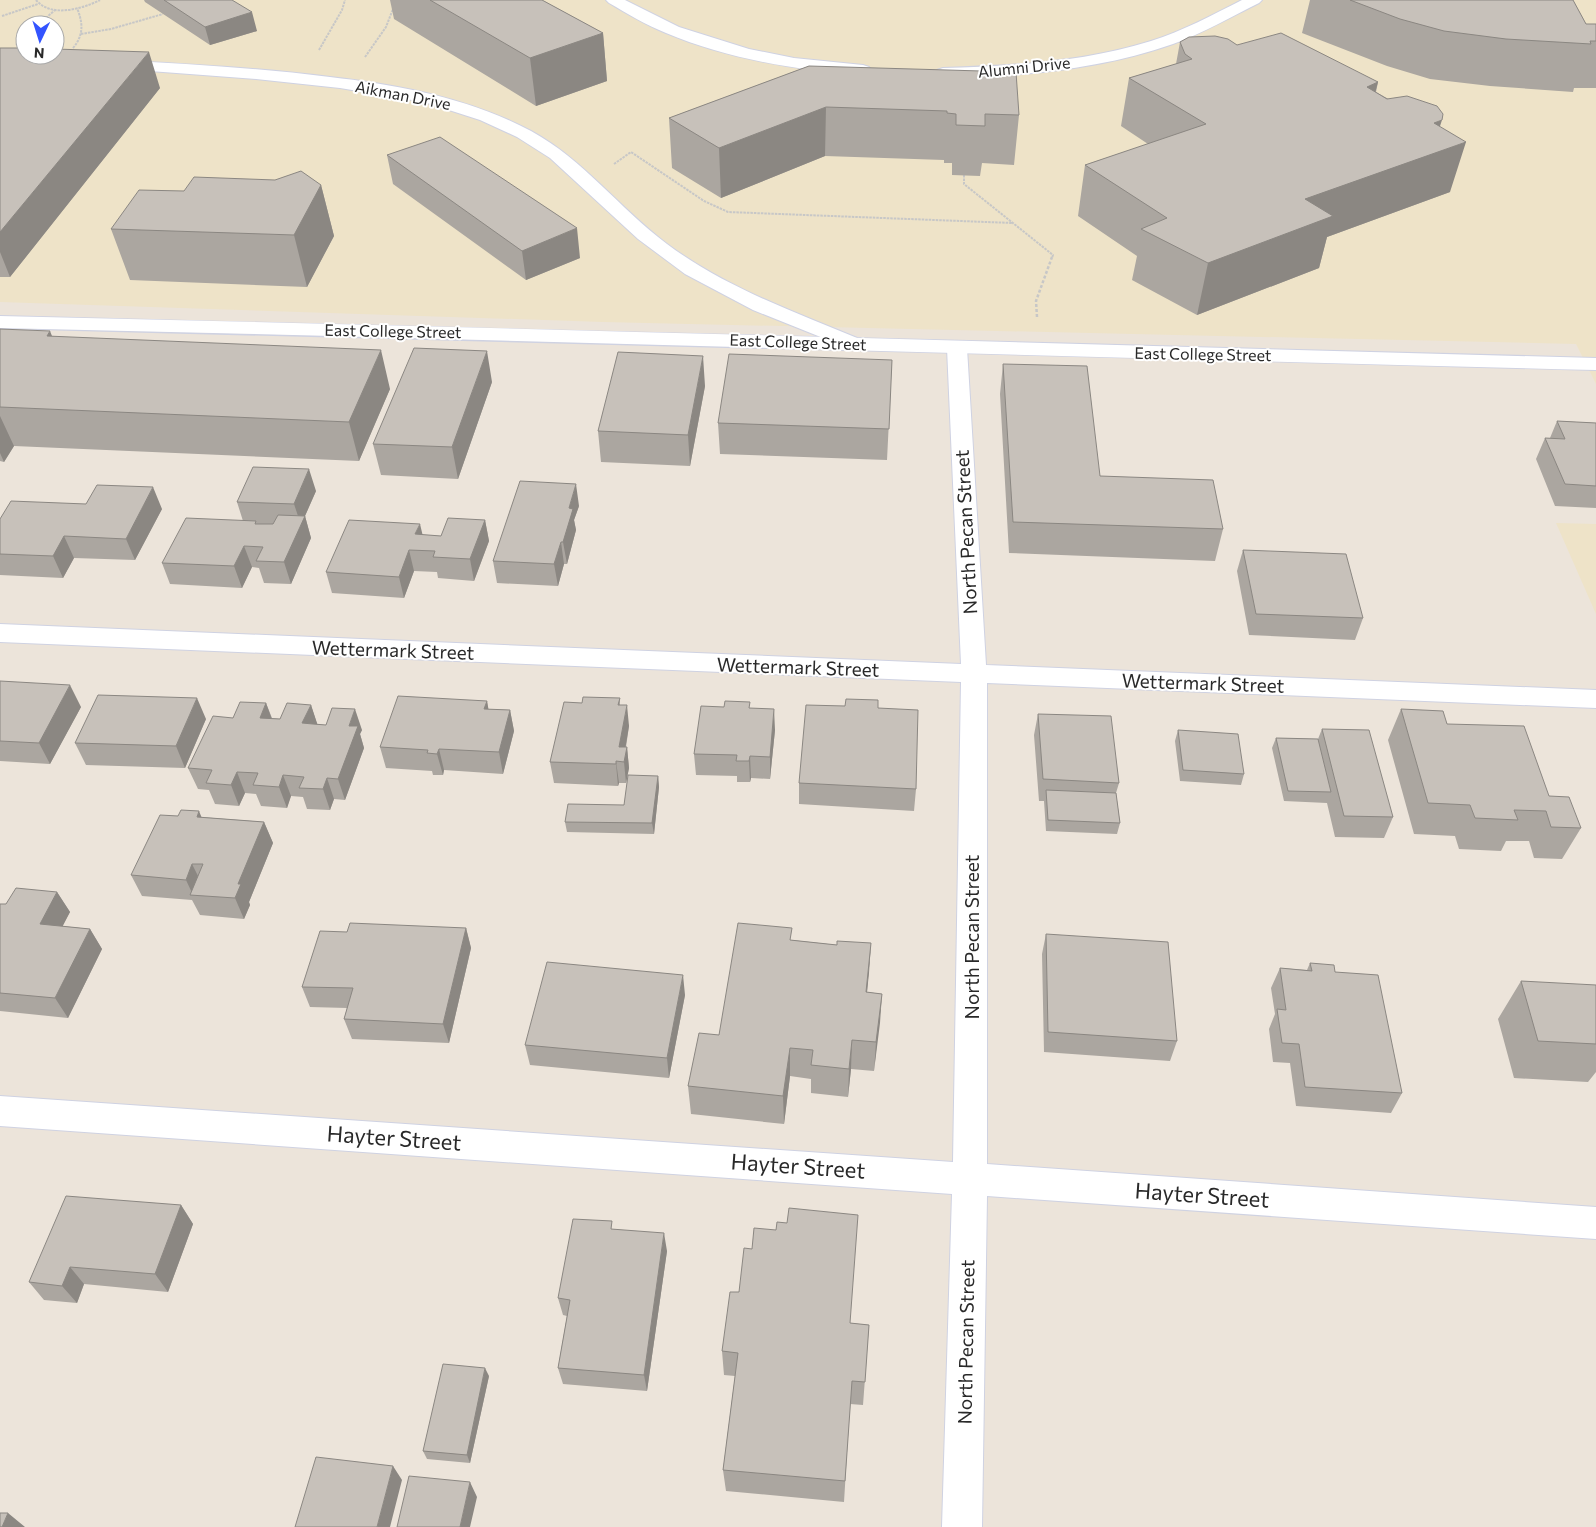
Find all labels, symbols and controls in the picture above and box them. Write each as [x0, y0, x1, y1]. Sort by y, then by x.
north arrow [15, 15, 65, 65]
text: N [33, 45, 45, 62]
street label: Alumni Drive [977, 52, 1071, 81]
street label: Aikman Drive [354, 76, 453, 113]
street label: East College Street [324, 320, 462, 341]
street label: East College Street [729, 330, 867, 353]
street label: East College Street [1134, 343, 1272, 364]
street label: North Pecan Street [950, 449, 981, 615]
street label: Wettermark Street [311, 635, 475, 664]
street label: Wettermark Street [716, 652, 880, 681]
street label: Wettermark Street [1121, 668, 1285, 697]
street label: North Pecan Street [960, 854, 983, 1019]
street label: Hayter Street [326, 1119, 462, 1156]
street label: Hayter Street [730, 1147, 866, 1184]
street label: Hayter Street [1134, 1176, 1270, 1213]
street label: North Pecan Street [953, 1259, 978, 1425]

